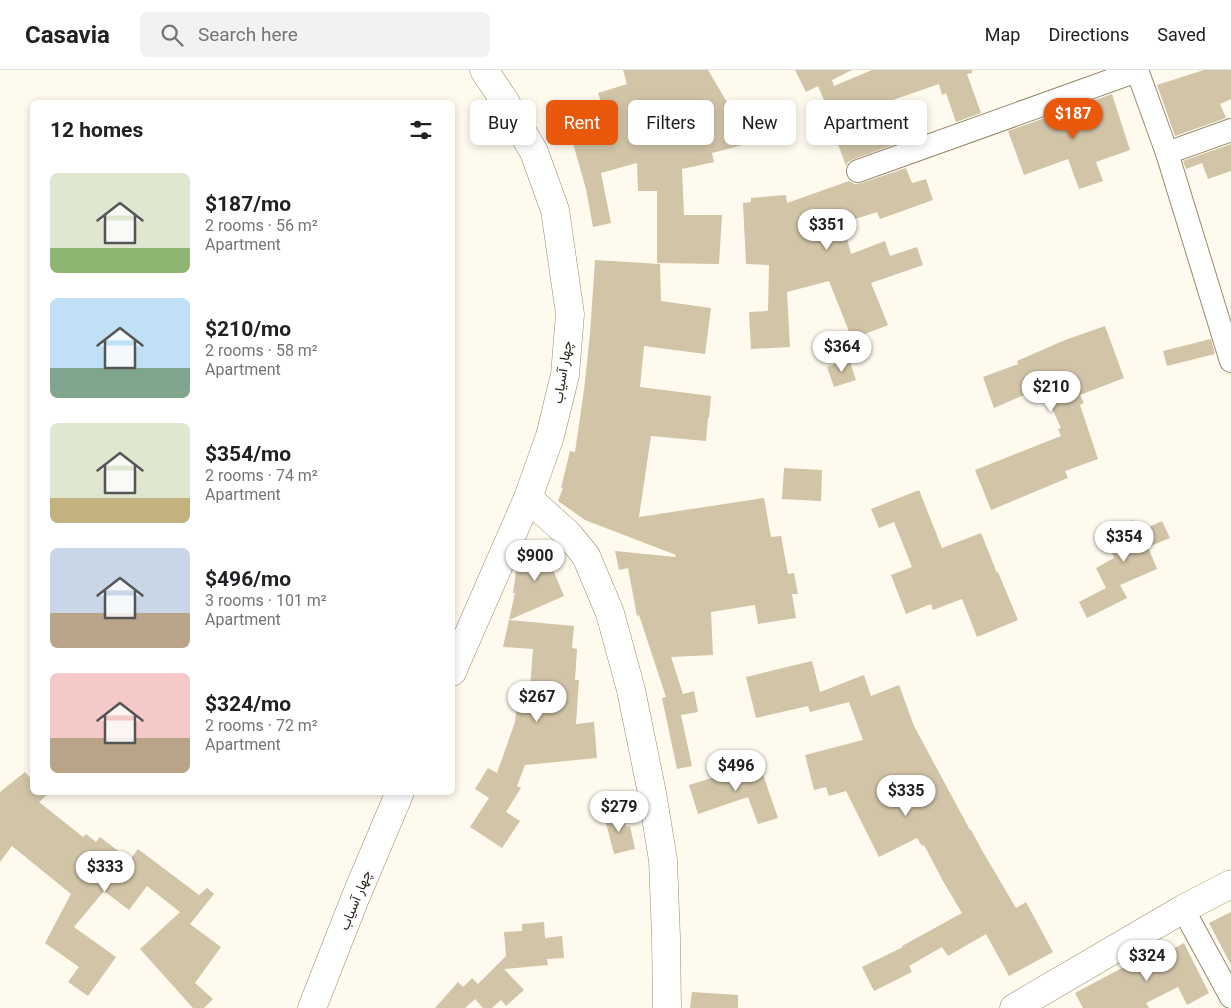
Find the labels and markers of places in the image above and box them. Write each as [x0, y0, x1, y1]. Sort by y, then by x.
pin: $187 [1043, 98, 1103, 140]
pin: $351 [797, 208, 857, 251]
pin: $364 [812, 330, 872, 373]
pin: $210 [1021, 370, 1081, 413]
pin: $354 [1094, 520, 1154, 563]
pin: $900 [505, 540, 565, 582]
pin: $267 [507, 680, 567, 723]
pin: $496 [706, 750, 766, 792]
pin: $335 [876, 774, 936, 817]
pin: $279 [589, 790, 649, 833]
pin: $333 [75, 850, 135, 893]
pin: $324 [1117, 940, 1177, 982]

